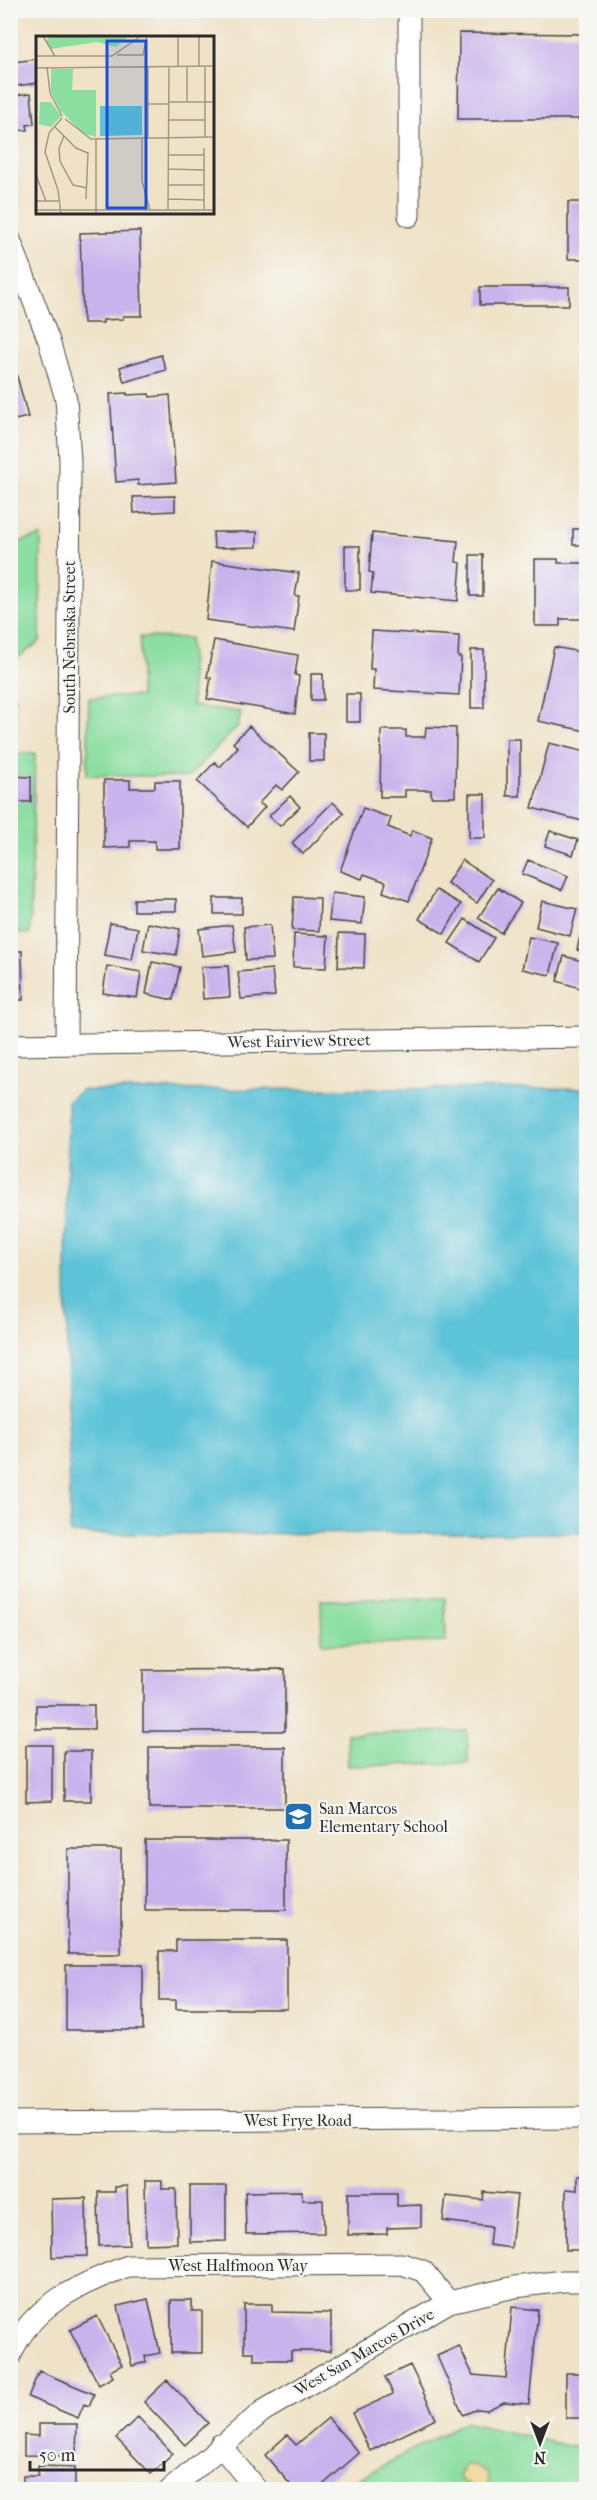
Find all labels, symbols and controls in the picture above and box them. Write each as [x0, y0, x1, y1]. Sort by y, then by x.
inset map [36, 36, 214, 214]
street label: South Nebraska Street [60, 560, 79, 713]
street label: West Fairview Street [226, 1030, 371, 1052]
place label: San Marcos Elementary School [319, 1799, 448, 1836]
school or university icon: San Marcos Elementary School [282, 1801, 314, 1833]
street label: West Frye Road [243, 2111, 352, 2130]
street label: West Halfmoon Way [167, 2256, 308, 2275]
street label: West San Marcos Drive [290, 2304, 437, 2400]
north arrow [510, 2413, 570, 2473]
scale bar [30, 2434, 164, 2472]
text: 50 m [39, 2445, 76, 2466]
text: N [533, 2448, 546, 2467]

